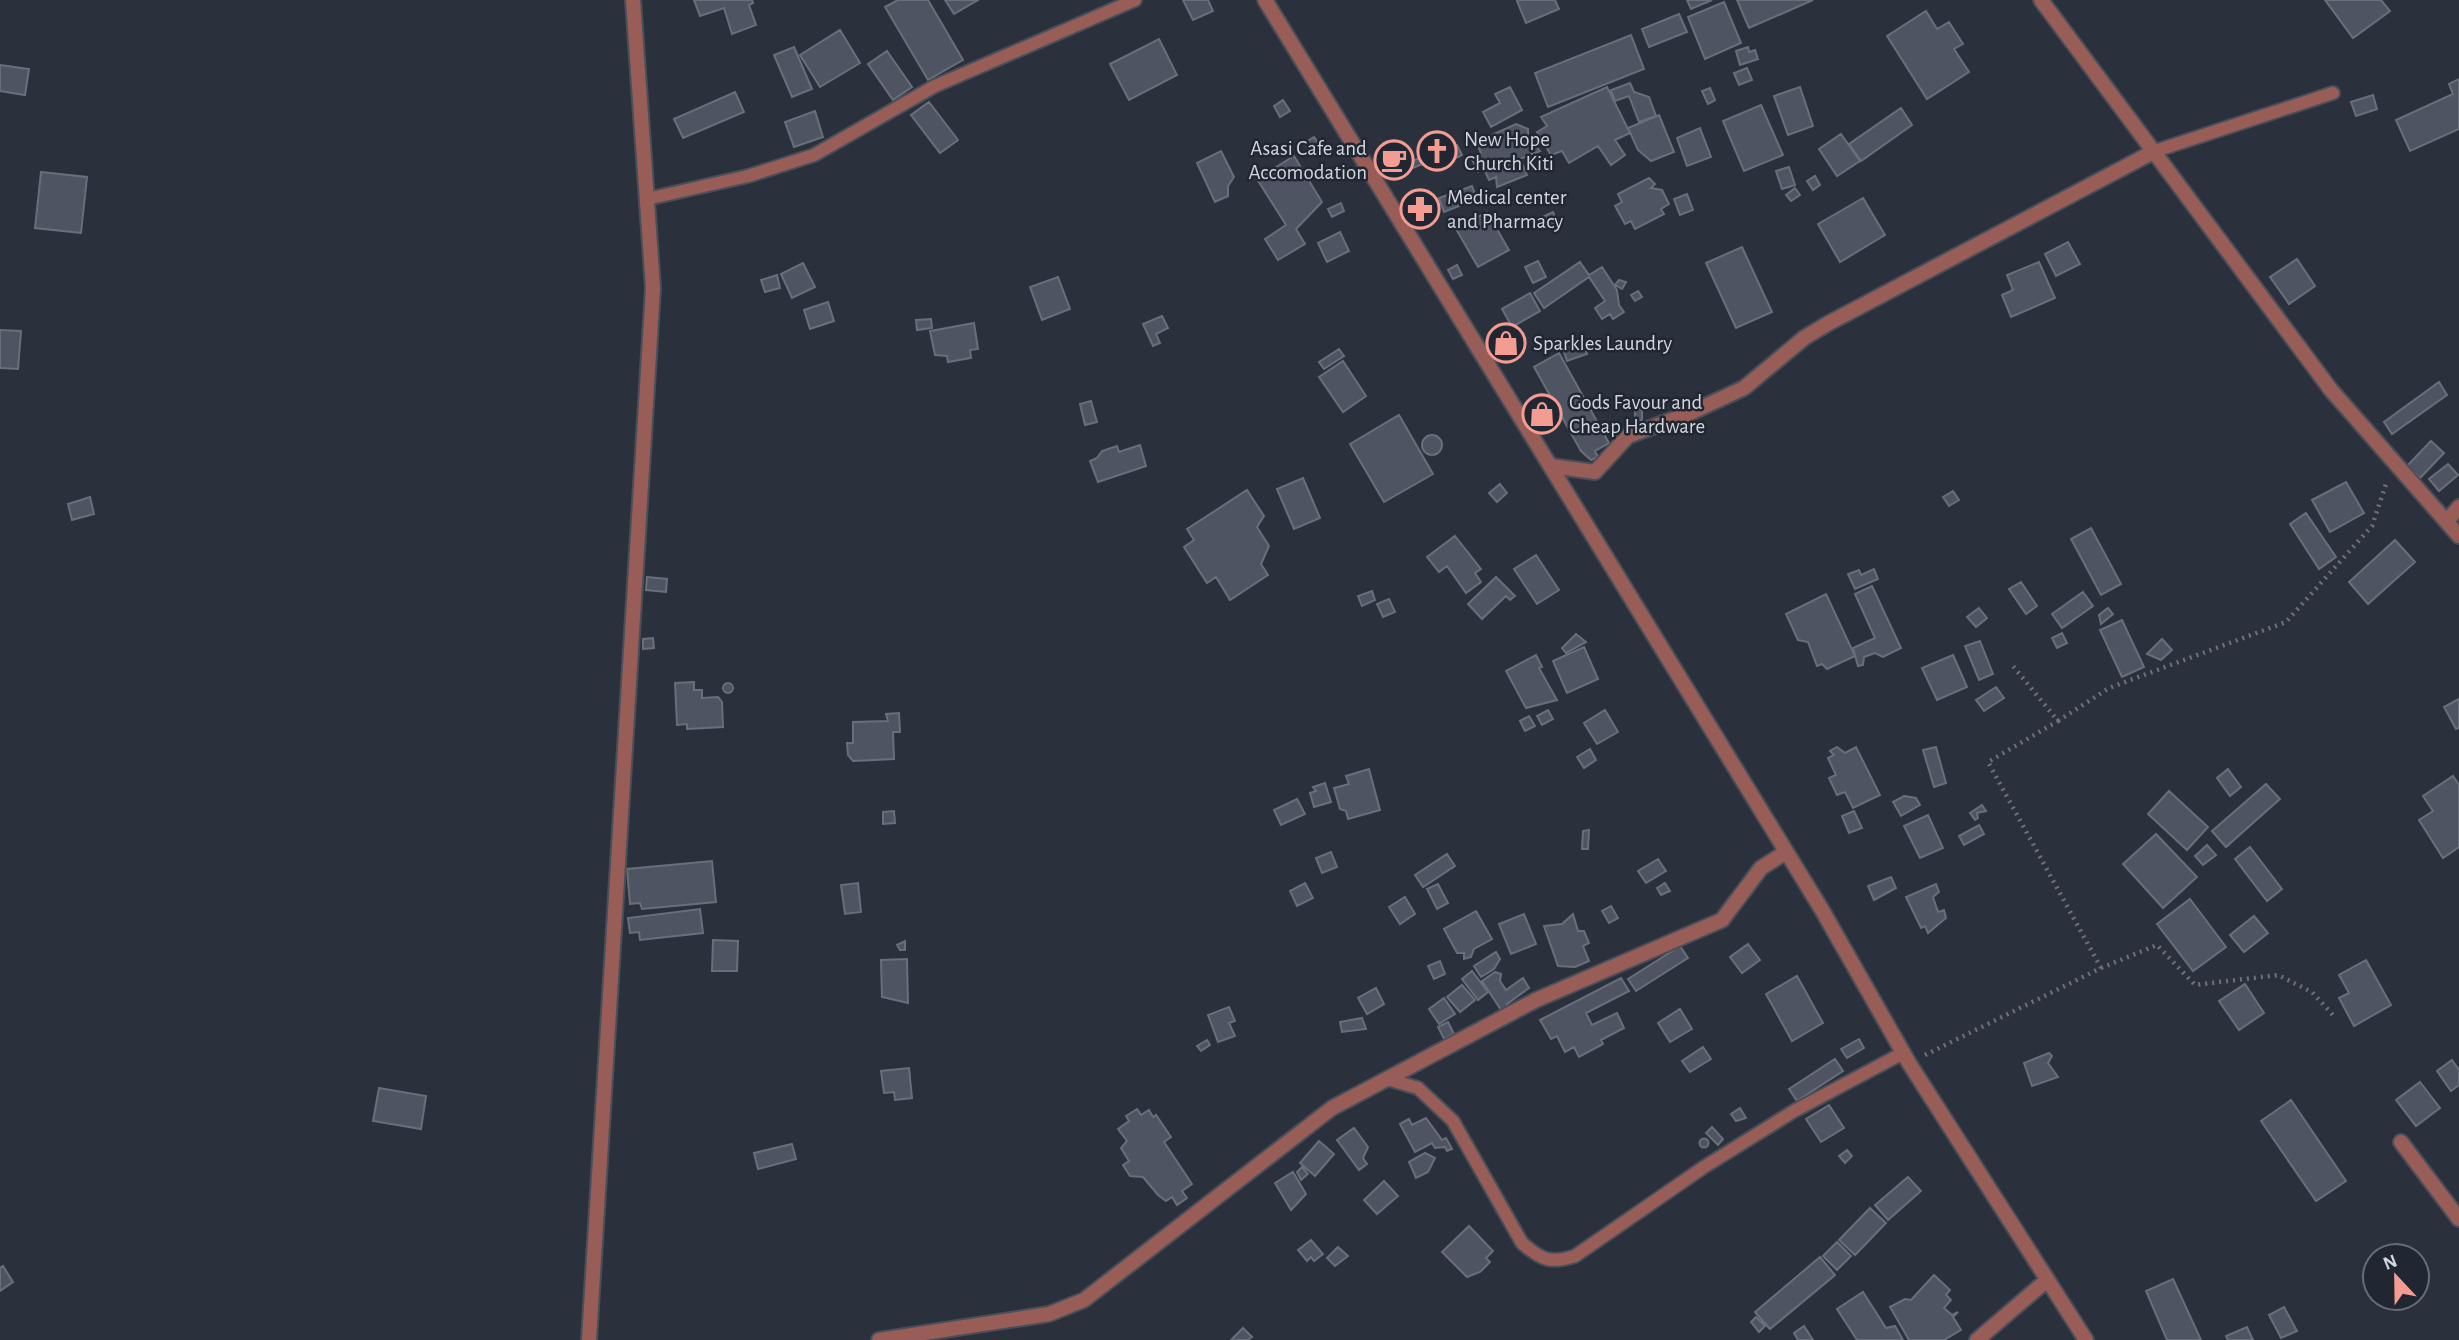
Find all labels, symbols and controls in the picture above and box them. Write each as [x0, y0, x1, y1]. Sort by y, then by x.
place label: New Hope Church Kiti [1464, 129, 1554, 174]
church icon: New Hope Church Kiti [1416, 130, 1458, 172]
place label: Asasi Cafe and Accomodation [1249, 138, 1367, 183]
cafe icon: Asasi Cafe and Accomodation [1373, 139, 1415, 181]
place label: Medical center and Pharmacy [1447, 187, 1567, 232]
pharmacy icon: Medical center and Pharmacy [1399, 188, 1441, 230]
shop icon: Sparkles Laundry [1485, 322, 1527, 364]
place label: Sparkles Laundry [1533, 333, 1672, 354]
place label: Gods Favour and Cheap Hardware [1569, 392, 1705, 437]
shop icon: Gods Favour and Cheap Hardware [1521, 393, 1563, 435]
north arrow [2361, 1242, 2431, 1312]
text: N [2381, 1251, 2400, 1274]

